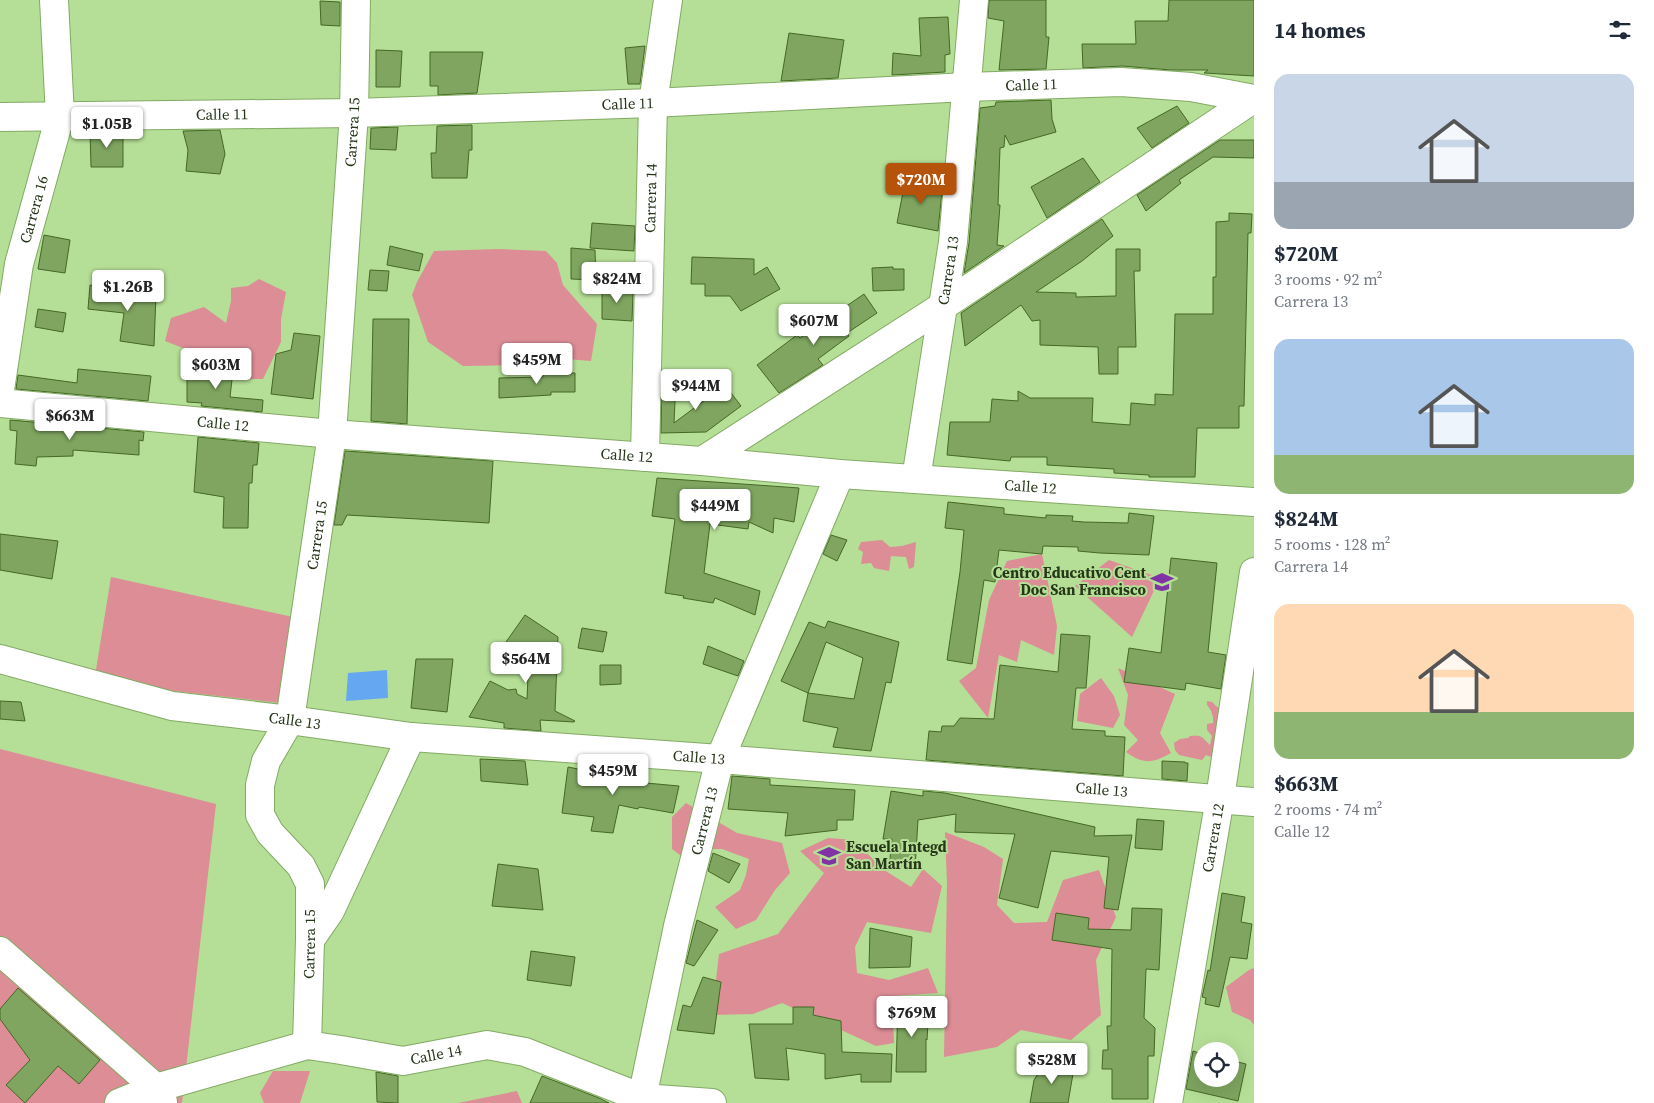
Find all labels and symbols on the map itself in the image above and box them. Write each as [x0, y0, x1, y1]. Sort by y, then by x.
street label: Calle 11 [1005, 73, 1058, 96]
street label: Calle 11 [601, 92, 654, 115]
street label: Carrera 15 [339, 97, 364, 167]
street label: Calle 11 [196, 103, 248, 125]
pin: $1.05B [66, 106, 148, 149]
pin: $720M [886, 162, 956, 205]
street label: Carrera 14 [639, 163, 662, 233]
street label: Carrera 16 [14, 173, 53, 246]
street label: Carrera 13 [932, 235, 963, 306]
pin: $824M [582, 262, 652, 304]
pin: $1.26B [87, 270, 169, 312]
pin: $607M [779, 304, 849, 346]
pin: $459M [502, 342, 572, 385]
pin: $603M [181, 348, 251, 390]
pin: $944M [661, 368, 731, 411]
pin: $663M [35, 398, 105, 441]
street label: Calle 12 [196, 410, 250, 436]
street label: Calle 12 [600, 443, 654, 467]
street label: Calle 12 [1004, 474, 1057, 499]
pin: $449M [680, 488, 750, 531]
street label: Carrera 15 [301, 499, 332, 571]
place label: Centro Educativo Cent Doc San Francisco [993, 562, 1147, 600]
school or university icon: Centro Educativo Cent Doc San Francisco [1149, 569, 1175, 595]
pin: $564M [491, 642, 561, 684]
street label: Calle 13 [268, 707, 322, 734]
street label: Calle 13 [672, 745, 726, 769]
pin: $459M [578, 754, 648, 796]
street label: Calle 13 [1075, 777, 1129, 802]
street label: Carrera 13 [685, 785, 723, 857]
street label: Carrera 12 [1197, 802, 1229, 874]
place label: Escuela Integd San Martín [846, 836, 947, 874]
school or university icon: Escuela Integd San Martín [816, 843, 842, 869]
street label: Carrera 15 [298, 909, 320, 979]
pin: $769M [877, 996, 947, 1038]
street label: Calle 14 [408, 1039, 464, 1069]
pin: $528M [1017, 1042, 1087, 1085]

